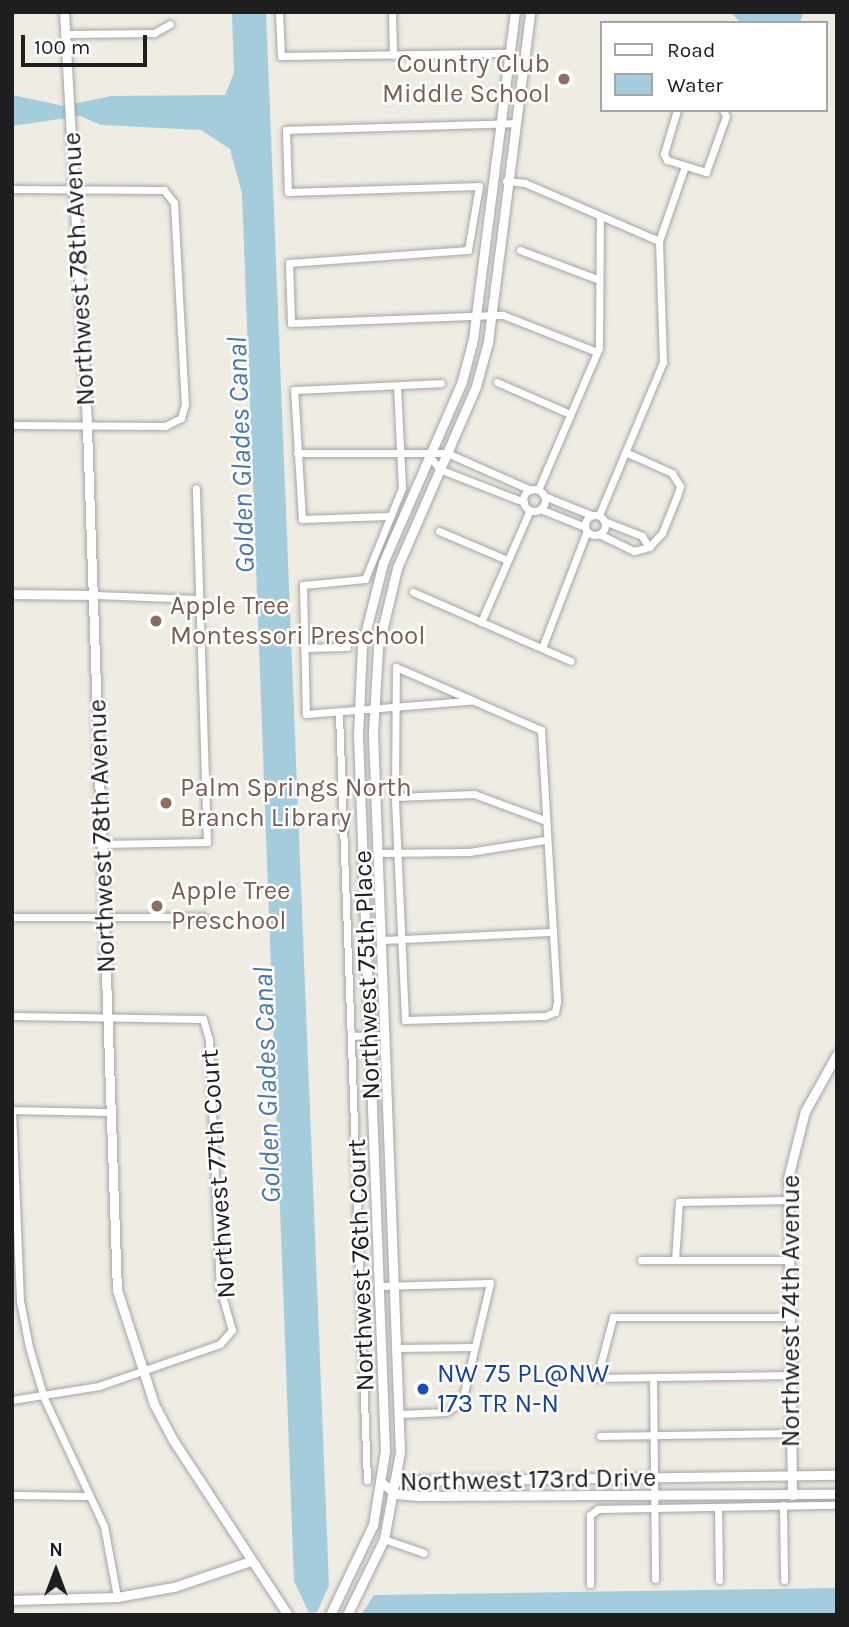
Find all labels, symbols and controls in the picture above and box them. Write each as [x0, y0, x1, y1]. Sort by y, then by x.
scale bar [24, 21, 150, 65]
legend [600, 21, 828, 112]
text: 100 m [34, 35, 91, 59]
text: Road [667, 38, 715, 62]
place label: Country Club Middle School [382, 48, 550, 110]
marker: Country Club Middle School [556, 71, 572, 87]
text: Water [667, 73, 723, 97]
street label: Northwest 78th Avenue [56, 131, 102, 407]
water label: Golden Glades Canal [220, 336, 262, 574]
place label: Apple Tree Montessori Preschool [170, 590, 426, 652]
marker: Apple Tree Montessori Preschool [148, 613, 164, 629]
street label: Northwest 78th Avenue [82, 699, 122, 973]
place label: Palm Springs North Branch Library [180, 772, 412, 834]
marker: Palm Springs North Branch Library [158, 795, 174, 811]
street label: Northwest 75th Place [347, 850, 387, 1100]
place label: Apple Tree Preschool [171, 875, 290, 936]
marker: Apple Tree Preschool [149, 898, 165, 914]
water label: Golden Glades Canal [246, 966, 288, 1204]
street label: Northwest 77th Court [194, 1048, 242, 1300]
street label: Northwest 76th Court [341, 1138, 381, 1392]
street label: Northwest 74th Avenue [775, 1175, 807, 1447]
place label: NW 75 PL@NW 173 TR N-N [437, 1358, 609, 1420]
marker: NW 75 PL@NW 173 TR N-N [415, 1381, 431, 1397]
street label: Northwest 173rd Drive [399, 1462, 657, 1498]
north arrow [21, 1536, 91, 1606]
text: N [49, 1539, 63, 1561]

